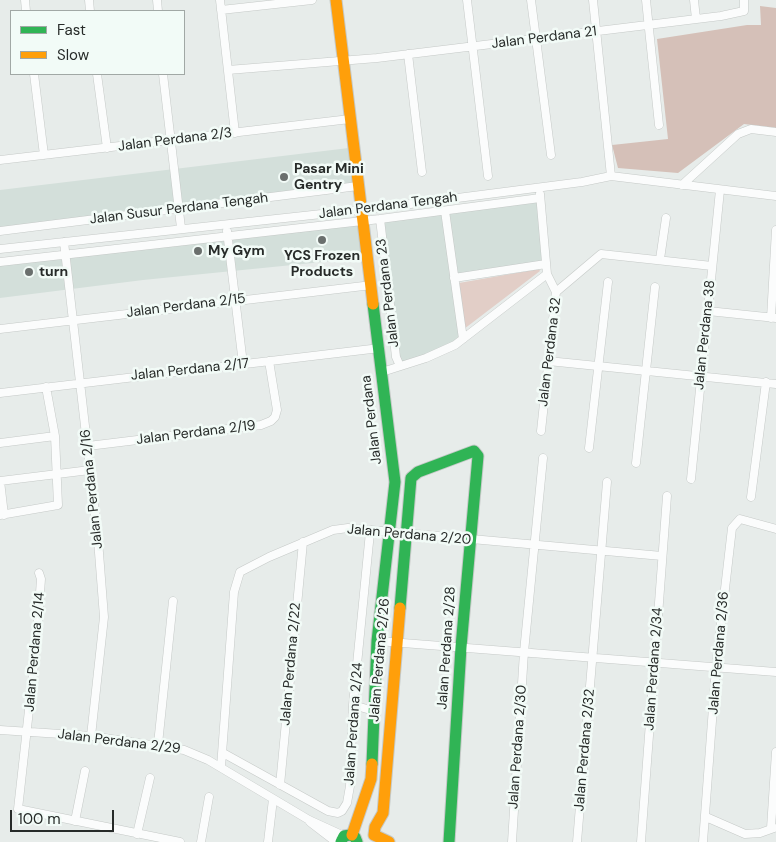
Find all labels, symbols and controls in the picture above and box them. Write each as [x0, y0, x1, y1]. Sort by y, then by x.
legend [10, 10, 185, 75]
text: Fast [57, 20, 86, 40]
street label: Jalan Perdana 21 [490, 23, 598, 53]
text: Slow [57, 45, 89, 65]
street label: Jalan Perdana 2/3 [117, 125, 233, 155]
place label: Pasar Mini Gentry [294, 161, 364, 193]
marker: Pasar Mini Gentry [278, 171, 290, 183]
street label: Jalan Perdana Tengah [318, 189, 458, 223]
street label: Jalan Susur Perdana Tengah [89, 190, 269, 228]
marker: YCS Frozen Products [316, 234, 328, 246]
street label: Jalan Perdana 23 [373, 237, 403, 349]
place label: My Gym [208, 243, 265, 259]
marker: My Gym [192, 245, 204, 257]
place label: YCS Frozen Products [284, 248, 360, 280]
place label: turn [39, 264, 68, 280]
marker: turn [23, 266, 35, 278]
street label: Jalan Perdana 38 [691, 279, 719, 391]
street label: Jalan Perdana 2/15 [125, 290, 247, 322]
street label: Jalan Perdana 32 [535, 296, 565, 408]
street label: Jalan Perdana 2/17 [130, 355, 250, 385]
street label: Jalan Perdana [358, 374, 386, 466]
street label: Jalan Perdana 2/19 [135, 417, 257, 449]
street label: Jalan Perdana 2/16 [77, 428, 107, 550]
street label: Jalan Perdana 2/20 [346, 521, 472, 549]
street label: Jalan Perdana 2/28 [434, 586, 460, 710]
street label: Jalan Perdana 2/36 [705, 591, 733, 715]
street label: Jalan Perdana 2/14 [21, 592, 49, 712]
street label: Jalan Perdana 2/26 [366, 598, 394, 722]
street label: Jalan Perdana 2/22 [277, 602, 305, 726]
street label: Jalan Perdana 2/34 [641, 607, 667, 731]
street label: Jalan Perdana 2/24 [341, 662, 367, 786]
street label: Jalan Perdana 2/30 [505, 684, 531, 810]
street label: Jalan Perdana 2/32 [571, 688, 599, 812]
street label: Jalan Perdana 2/29 [57, 726, 181, 758]
scale bar [12, 800, 116, 832]
text: 100 m [18, 809, 61, 829]

